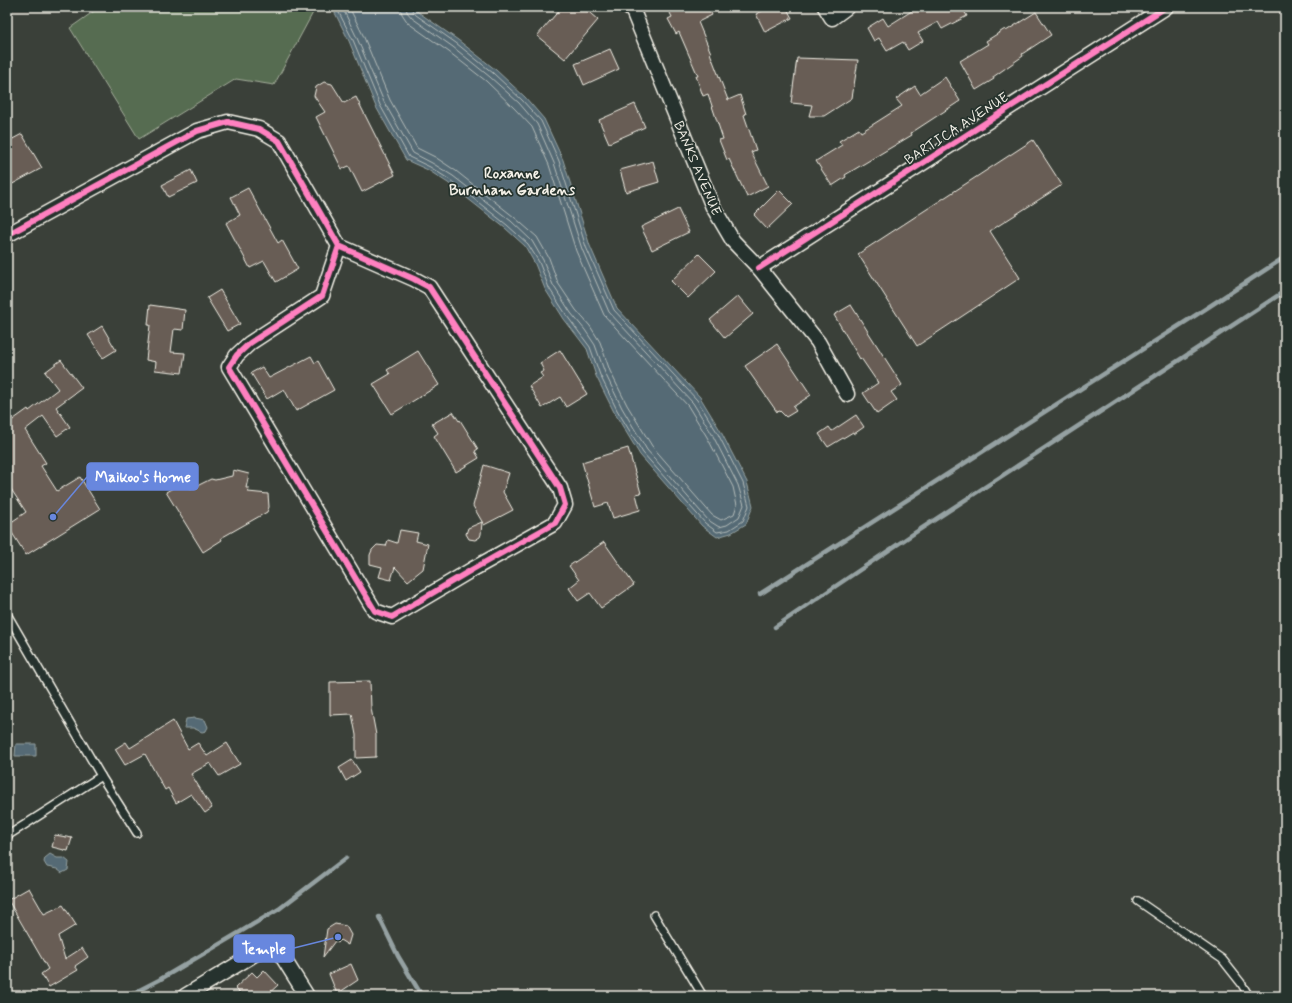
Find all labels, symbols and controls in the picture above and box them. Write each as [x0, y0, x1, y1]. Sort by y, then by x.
street label: BARTICA AVENUE [901, 88, 1012, 169]
street label: BANKS AVENUE [669, 118, 725, 218]
district label: Roxanne Burnham Gardens [449, 164, 575, 201]
callout: Maikoo's Home [87, 463, 198, 490]
text: Maikoo's Home [95, 468, 191, 488]
callout: Temple [234, 935, 294, 962]
text: Temple [242, 940, 286, 960]

